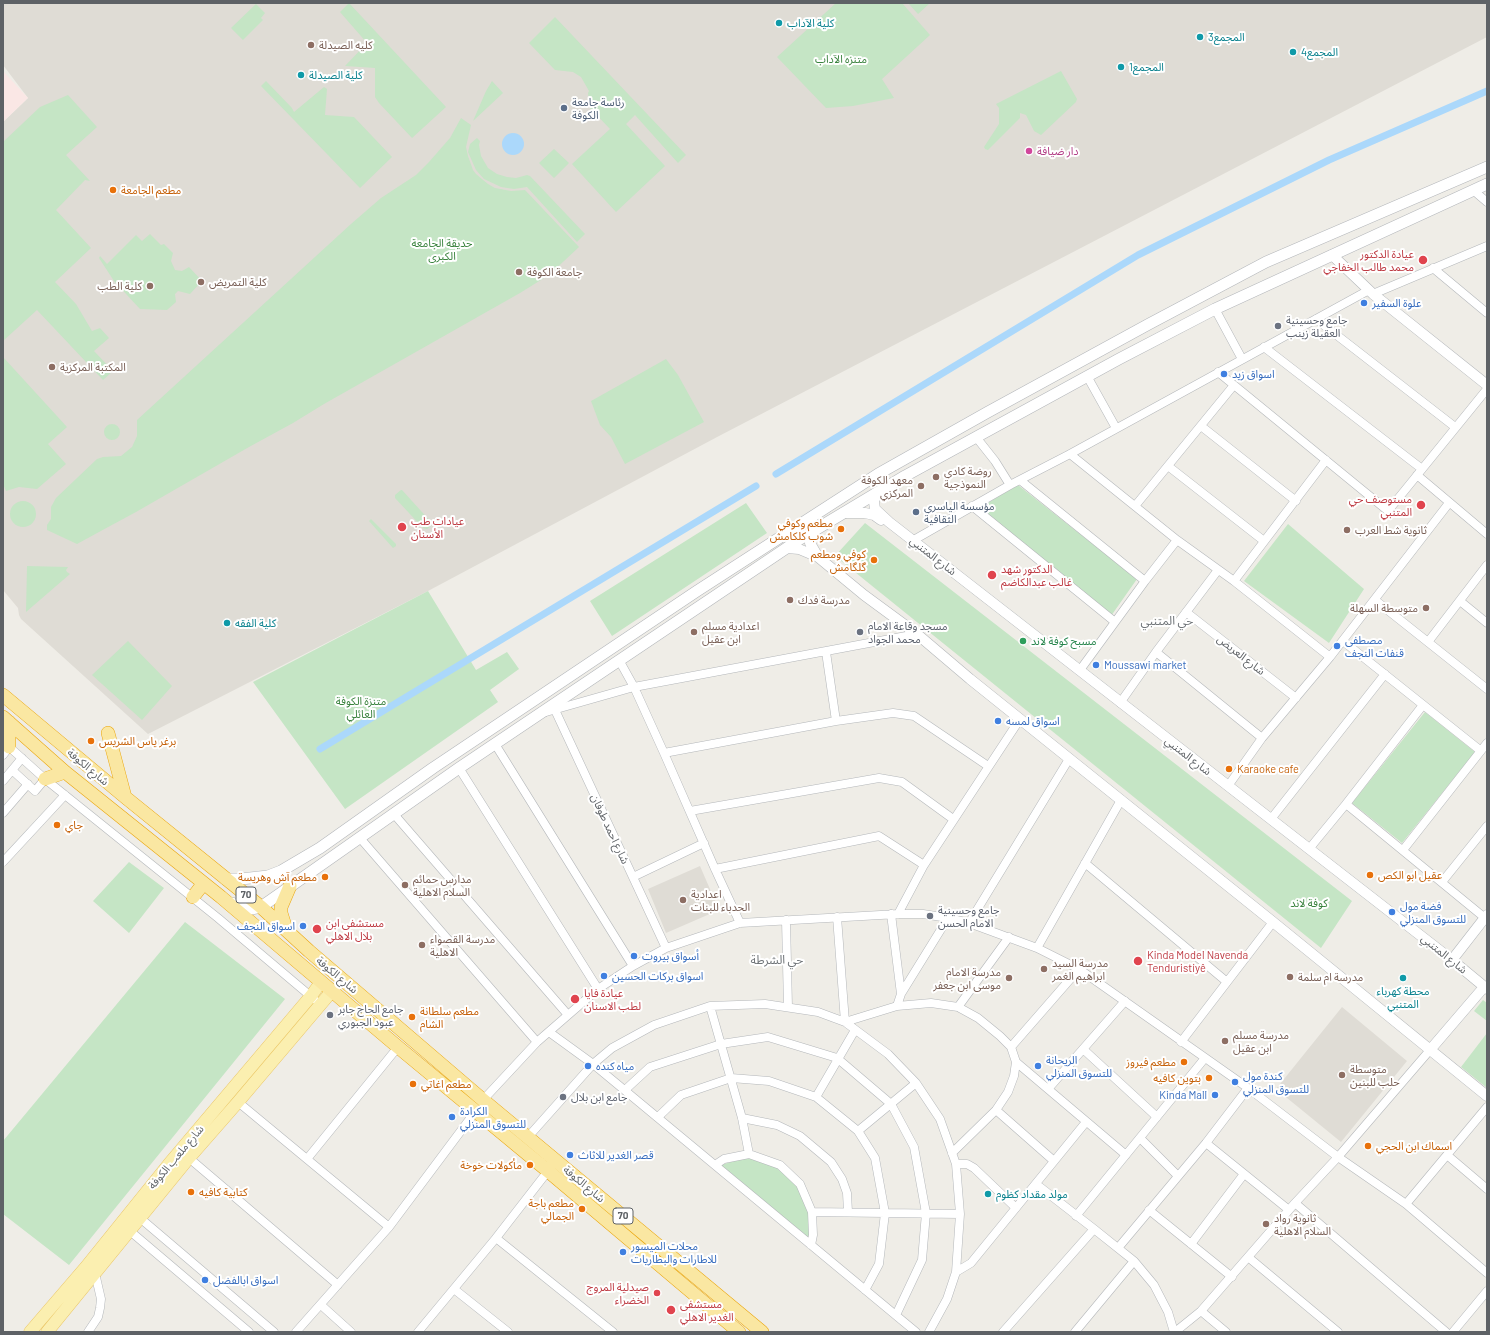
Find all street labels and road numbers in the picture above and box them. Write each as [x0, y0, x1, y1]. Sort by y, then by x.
street label: شارع المتنبي [907, 534, 959, 578]
street label: شارع العريض [1214, 632, 1268, 678]
street label: شارع المتنبي [1162, 734, 1214, 778]
street label: شارع الكوفة [65, 746, 111, 788]
street label: شارع احمد طوفان [588, 792, 632, 866]
road number: 70 [236, 887, 256, 903]
street label: شارع المتنبي [1418, 931, 1470, 977]
street label: شارع الكوفة [314, 954, 360, 996]
street label: شارع ملعب الكوفة [145, 1122, 207, 1192]
street label: شارع الكوفة [561, 1163, 607, 1205]
road number: 70 [613, 1208, 633, 1224]

